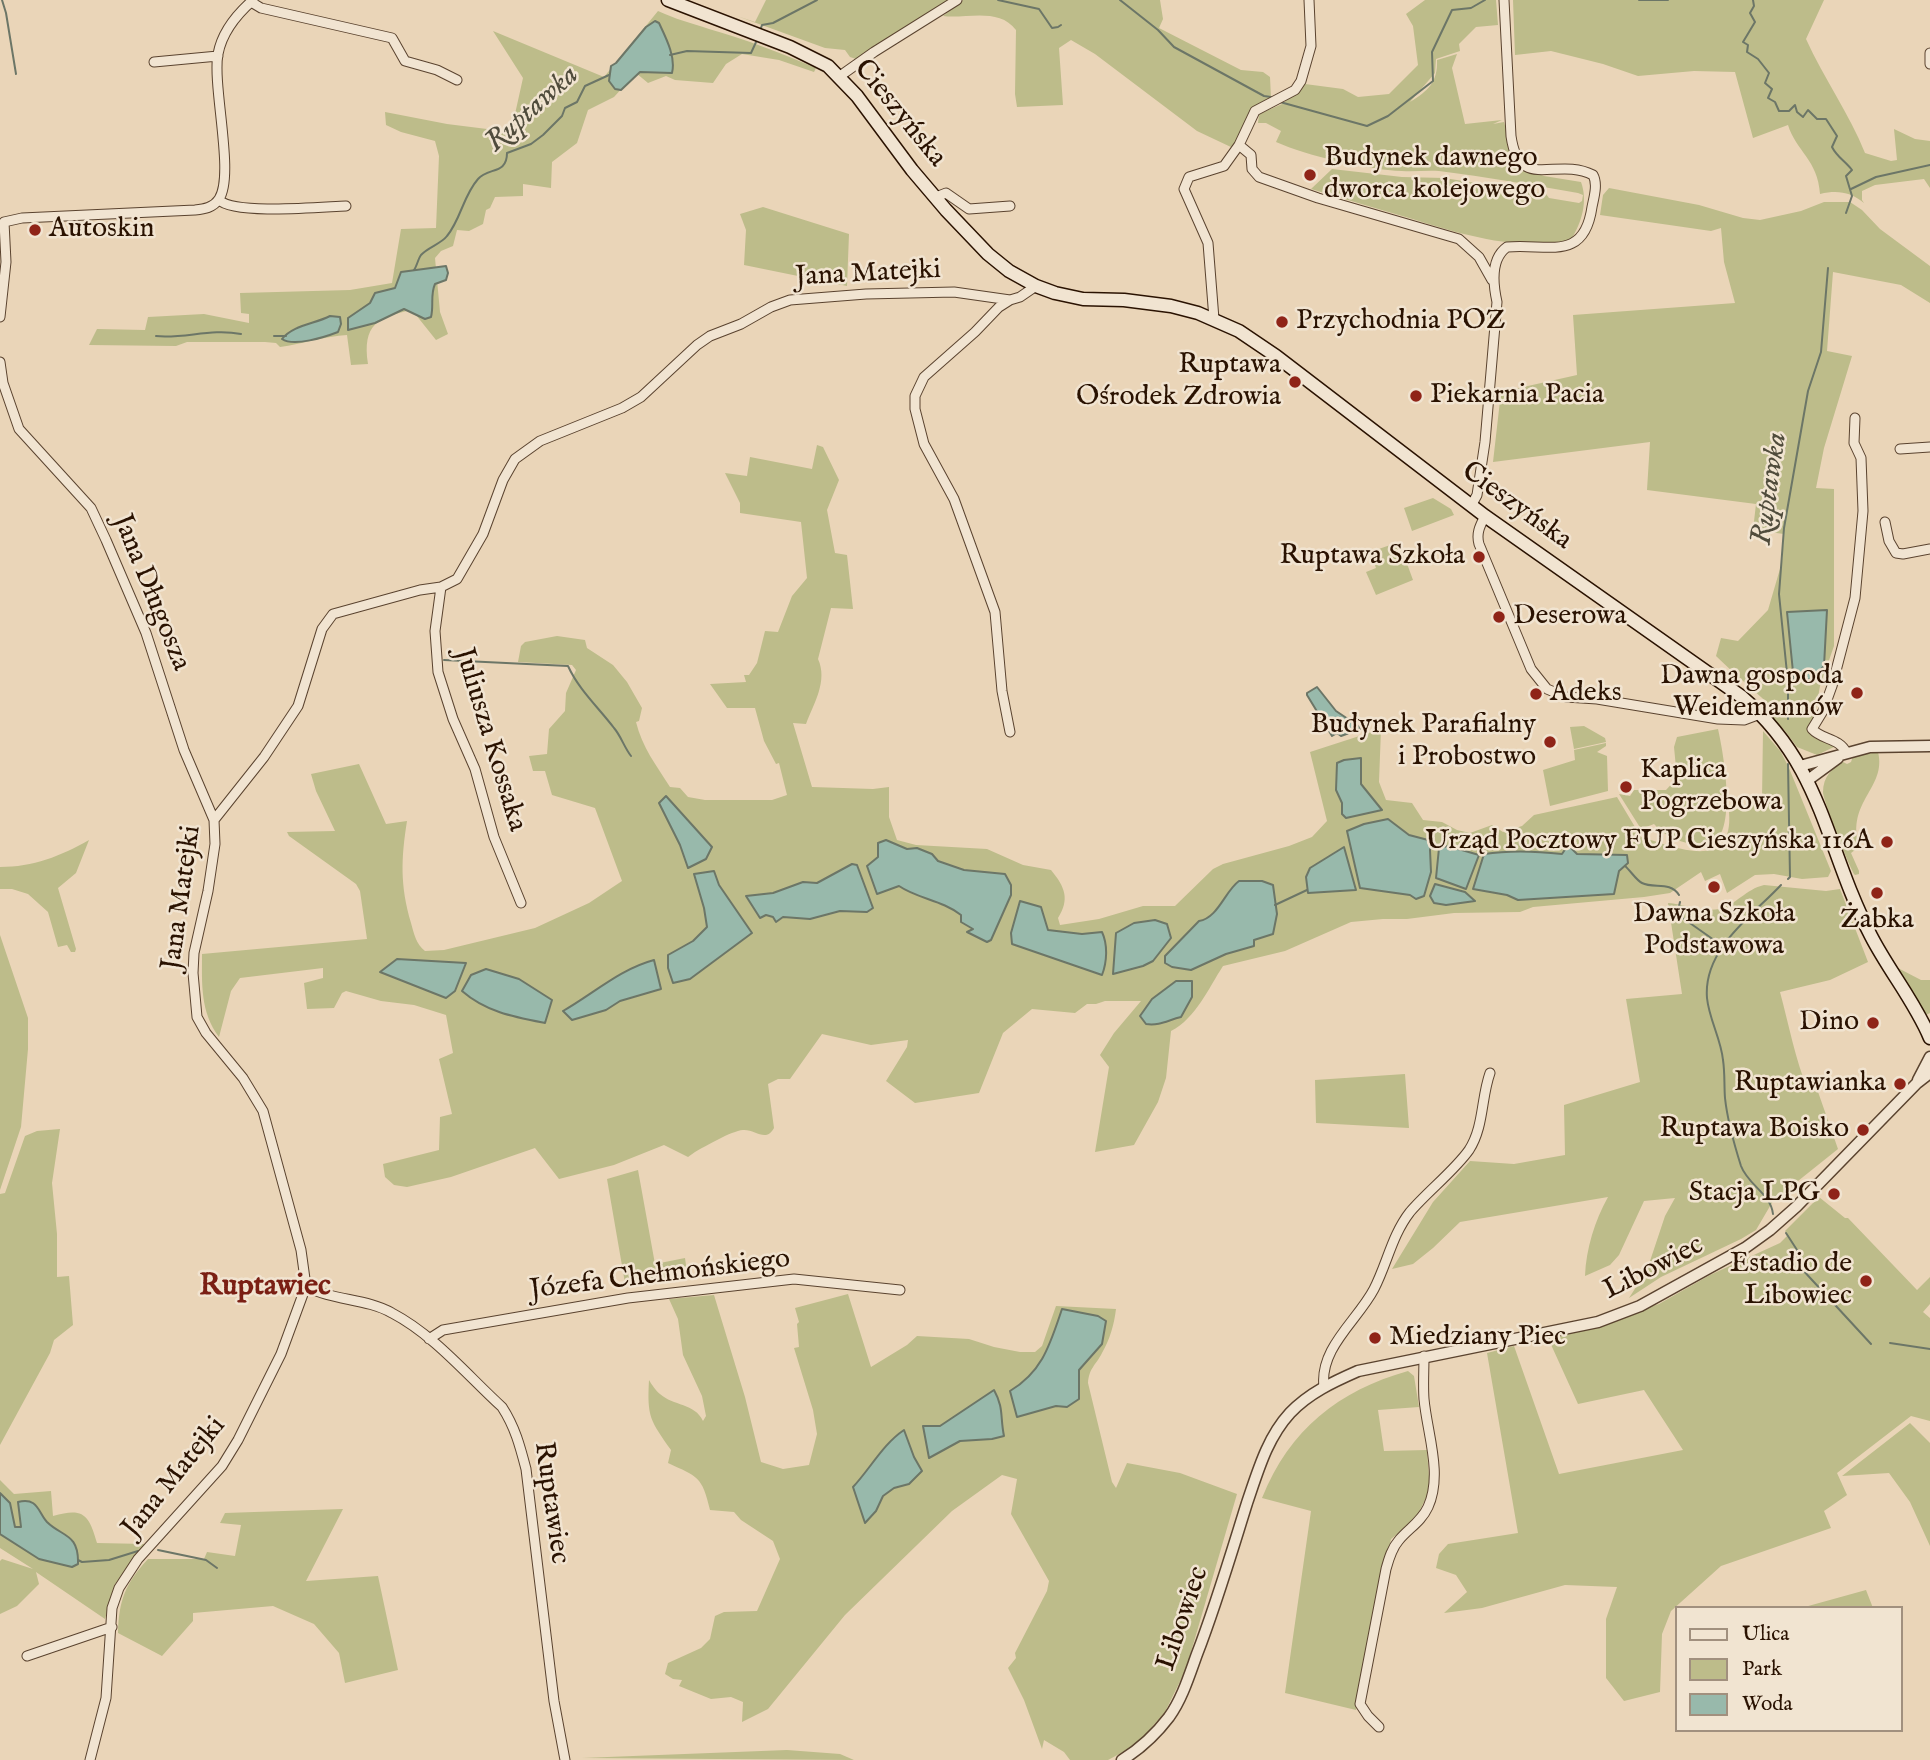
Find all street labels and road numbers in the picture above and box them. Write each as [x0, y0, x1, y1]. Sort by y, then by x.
street label: Cieszyńska [845, 53, 953, 175]
street label: Jana Matejki [794, 254, 942, 296]
street label: Cieszyńska [1454, 456, 1578, 558]
street label: Jana Długosza [103, 510, 197, 676]
street label: Juliusza Kossaka [445, 644, 533, 836]
street label: Jana Matejki [156, 823, 210, 973]
street label: Libowiec [1598, 1230, 1710, 1308]
street label: Józefa Chełmońskiego [528, 1243, 792, 1309]
street label: Jana Matejki [116, 1411, 234, 1545]
street label: Ruptawiec [525, 1440, 575, 1566]
street label: Libowiec [1151, 1563, 1217, 1675]

